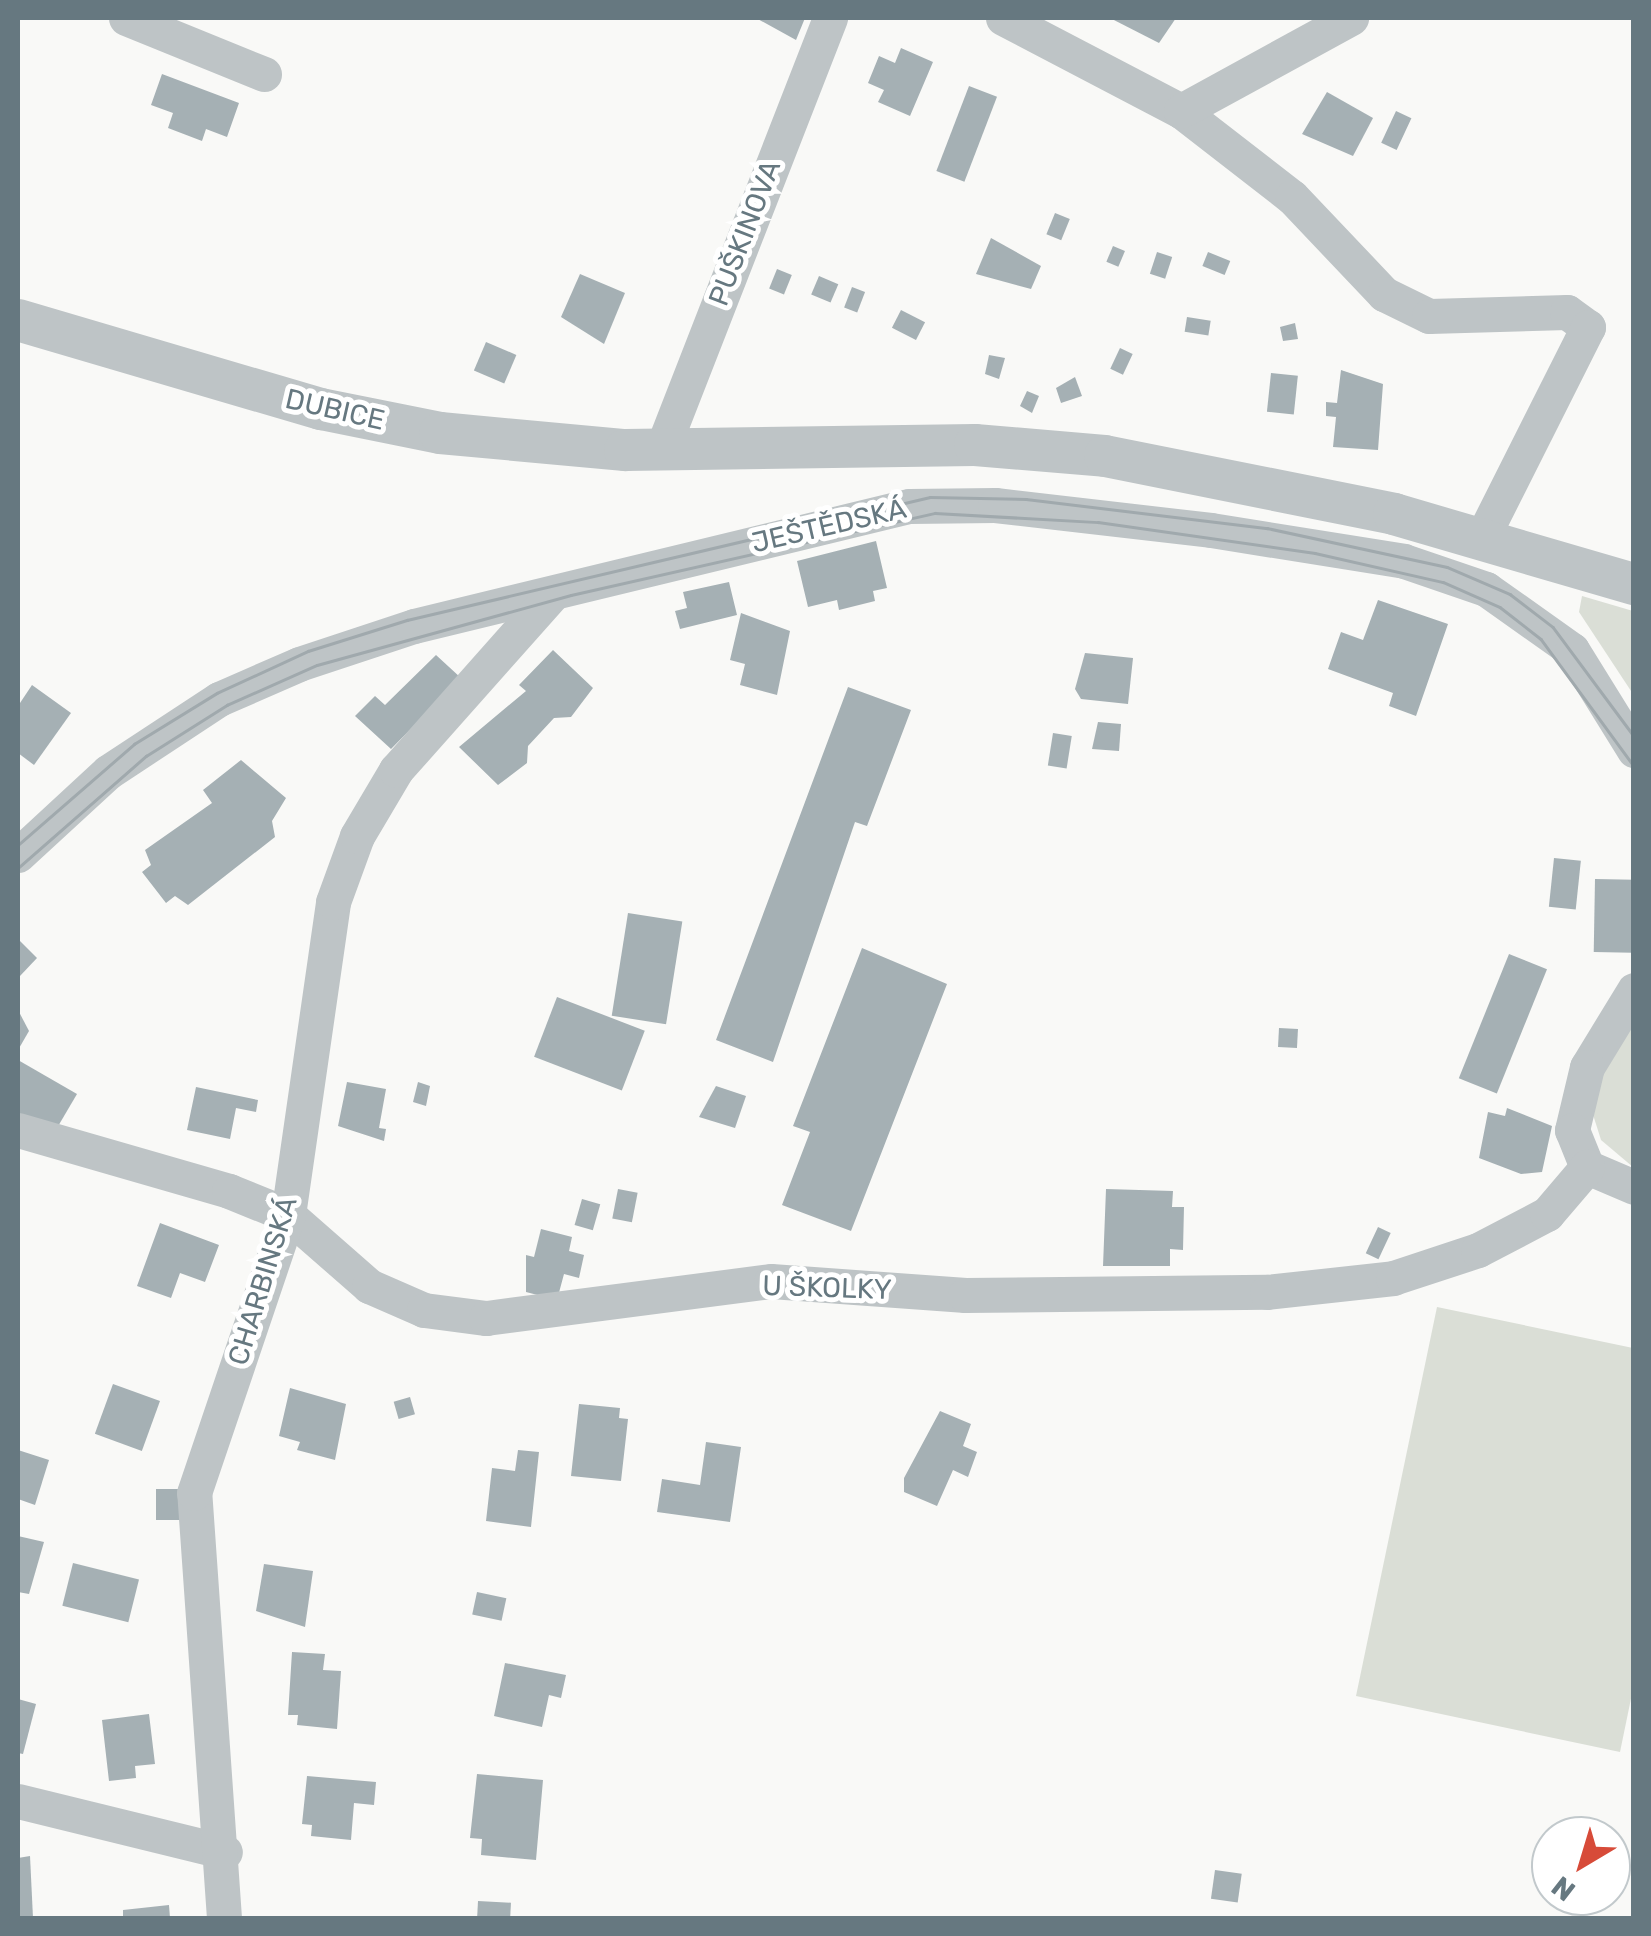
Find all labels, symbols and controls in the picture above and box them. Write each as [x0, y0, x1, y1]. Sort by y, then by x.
street label: PUŠKINOVA [702, 156, 788, 310]
street label: DUBICE [282, 382, 388, 438]
street label: JEŠTĚDSKÁ [749, 492, 909, 560]
street label: CHARBINSKÁ [221, 1193, 305, 1369]
street label: U ŠKOLKY [762, 1269, 892, 1307]
north arrow [1531, 1816, 1631, 1916]
text: N [1545, 1869, 1582, 1908]

